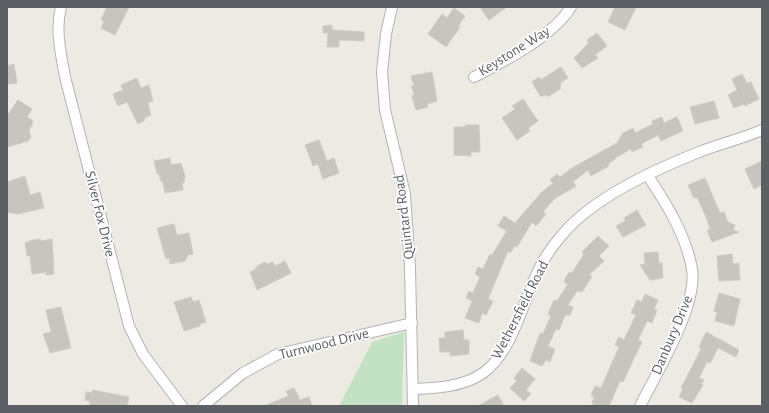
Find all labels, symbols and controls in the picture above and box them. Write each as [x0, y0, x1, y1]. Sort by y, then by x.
street label: Keystone Way [476, 23, 553, 79]
street label: Silver Fox Drive [82, 169, 118, 259]
street label: Quintard Road [391, 174, 417, 260]
street label: Wethersfield Road [489, 258, 551, 362]
street label: Danbury Drive [649, 293, 695, 377]
street label: Turnwood Drive [277, 326, 371, 362]

